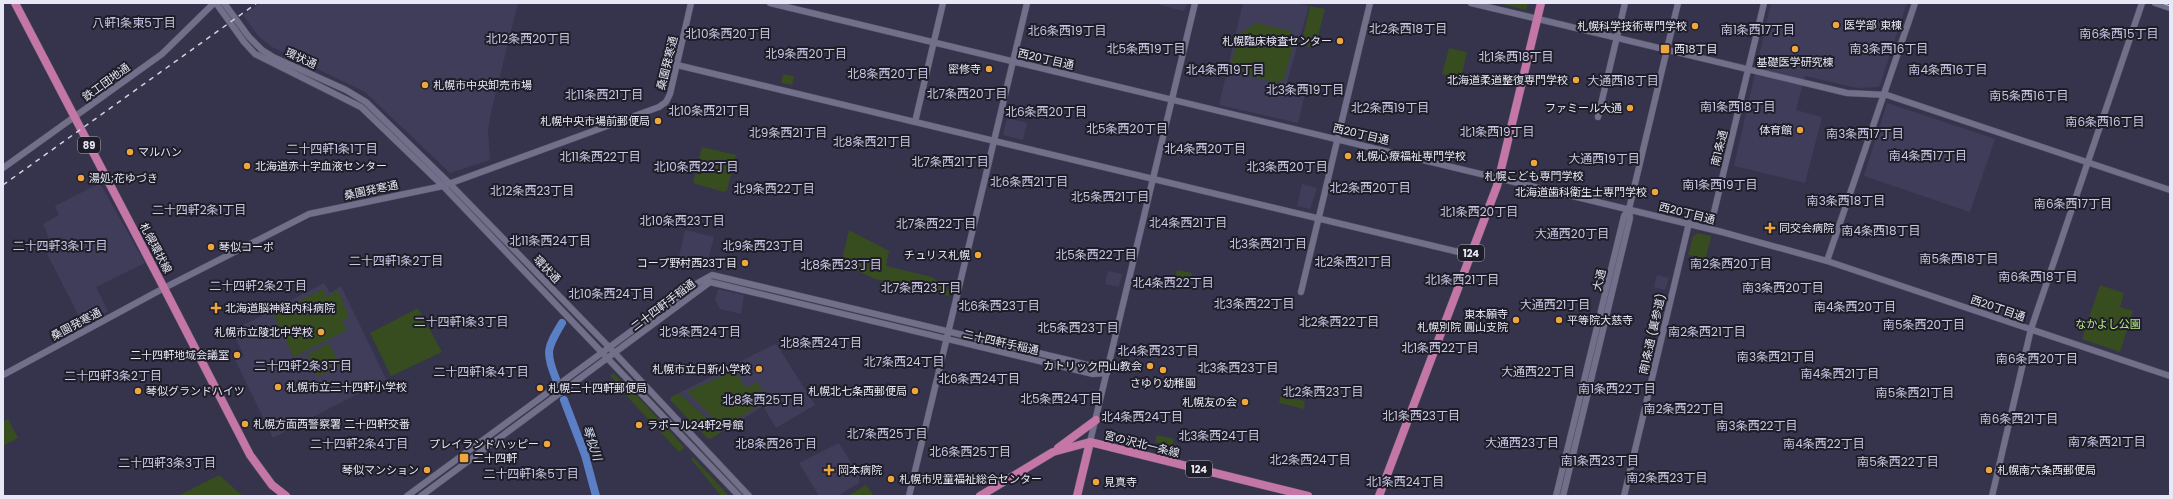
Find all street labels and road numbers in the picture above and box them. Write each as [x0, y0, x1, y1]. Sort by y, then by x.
street label: 桑園発寒通 [653, 34, 681, 92]
street label: 環状通 [283, 44, 319, 72]
street label: 西20丁目通 [1016, 45, 1076, 73]
street label: 鉄工団地通 [79, 59, 133, 105]
street label: 西20丁目通 [1331, 120, 1391, 148]
street label: 南1条通 [1707, 128, 1731, 168]
road number: 89 [78, 137, 100, 153]
street label: 桑園発寒通 [342, 176, 400, 204]
street label: 西20丁目通 [1657, 198, 1717, 228]
street label: 札幌環状線 [136, 220, 176, 276]
road number: 124 [1458, 245, 1484, 261]
street label: 環状通 [530, 252, 564, 286]
street label: 大通 [1589, 267, 1609, 293]
street label: 二十四軒手稲通 [627, 275, 699, 335]
street label: 西20丁目通 [1968, 291, 2028, 325]
street label: 南1条通 (裏参道) [1635, 292, 1669, 376]
street label: 桑園発寒通 [48, 304, 104, 344]
street label: 二十四軒手稲通 [962, 326, 1040, 358]
street label: 宮の沢北一条線 [1103, 427, 1181, 461]
road number: 124 [1186, 461, 1212, 477]

